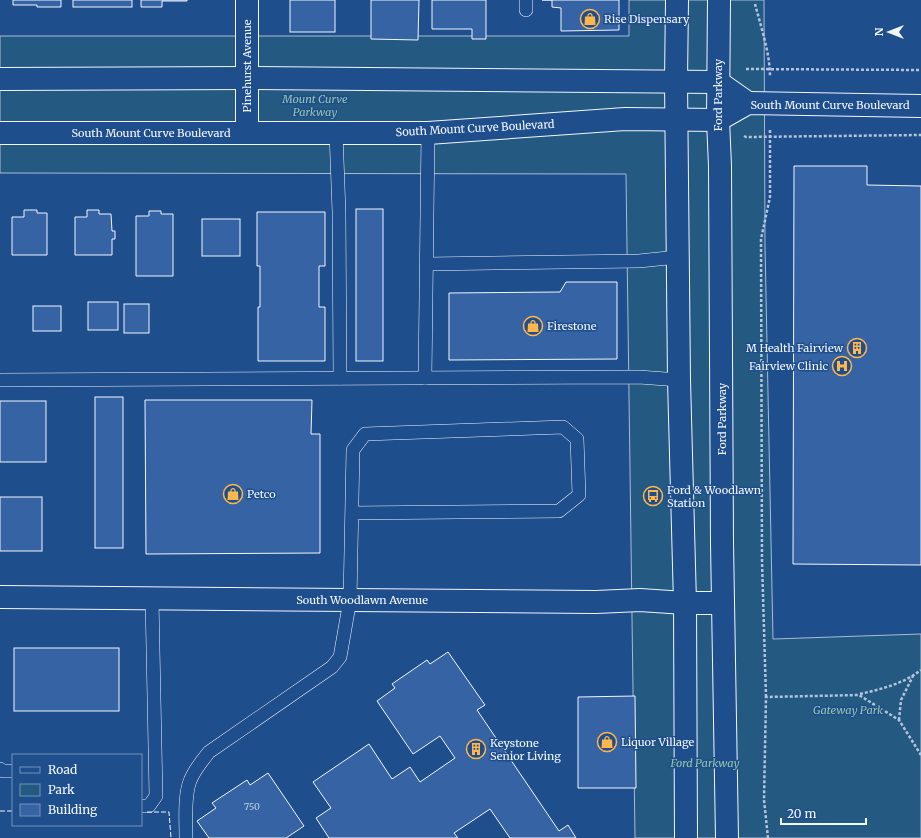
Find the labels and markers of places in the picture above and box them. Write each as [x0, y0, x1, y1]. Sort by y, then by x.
shop icon: Rise Dispensary [579, 8, 601, 30]
place label: Rise Dispensary [604, 12, 690, 26]
shop icon: Firestone [522, 315, 544, 337]
place label: Firestone [547, 319, 597, 333]
building icon: M Health Fairview [846, 337, 868, 359]
place label: M Health Fairview [746, 341, 844, 355]
hospital icon: Fairview Clinic [831, 355, 853, 377]
place label: Fairview Clinic [749, 359, 828, 373]
shop icon: Petco [222, 483, 244, 505]
place label: Ford & Woodlawn Station [667, 483, 762, 510]
bus stop icon: Ford & Woodlawn Station [642, 485, 664, 507]
place label: Petco [247, 487, 276, 501]
shop icon: Liquor Village [596, 731, 618, 753]
place label: Liquor Village [621, 735, 695, 749]
place label: Keystone Senior Living [490, 736, 561, 763]
building icon: Keystone Senior Living [465, 738, 487, 760]

